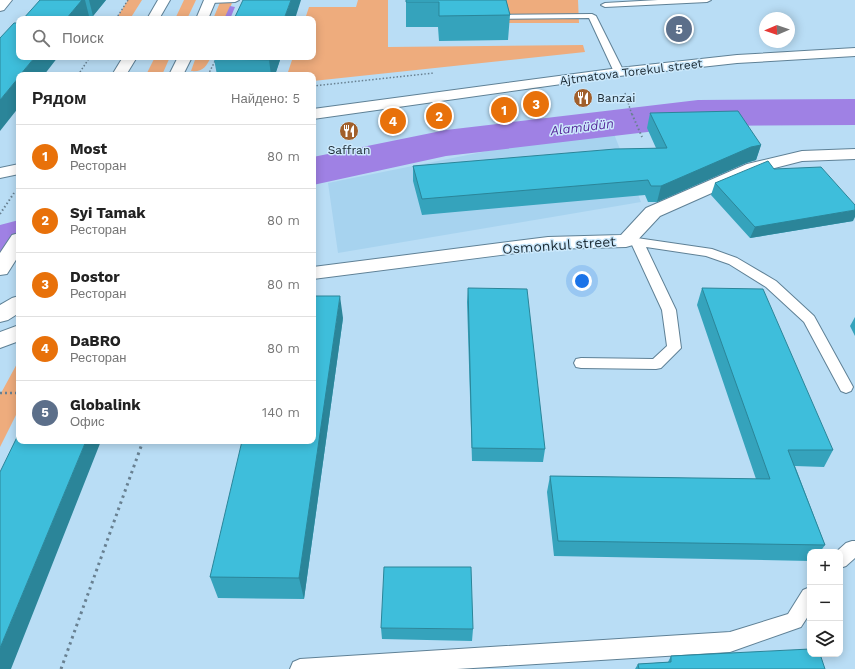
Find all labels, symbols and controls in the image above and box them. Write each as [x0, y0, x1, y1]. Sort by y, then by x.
north arrow [759, 12, 795, 48]
pin: 5 [666, 14, 692, 44]
search box [16, 16, 316, 60]
icon: search [30, 27, 52, 49]
text: Поиск [62, 29, 104, 47]
street label: Ajtmatova Torekul street [559, 56, 703, 88]
restaurant icon: Banzai [572, 87, 594, 109]
text: Рядом [32, 88, 87, 108]
pin: 3 [523, 89, 549, 119]
text: Найдено: 5 [231, 91, 300, 106]
place label: Banzai [597, 91, 635, 105]
pin: 1 [491, 95, 517, 125]
pin: 2 [426, 101, 452, 131]
pin: 4 [380, 106, 406, 136]
water label: Alamüdün [548, 116, 615, 138]
restaurant icon: Saffran [338, 120, 360, 142]
text: Most [70, 140, 107, 158]
place label: Saffran [328, 143, 370, 157]
text: 1 [42, 149, 48, 164]
text: 80 m [267, 149, 300, 164]
text: Ресторан [70, 158, 127, 173]
text: Syi Tamak [70, 204, 146, 222]
text: 2 [41, 213, 49, 228]
text: 80 m [267, 213, 300, 228]
text: Ресторан [70, 222, 127, 237]
street label: Osmonkul street [502, 233, 617, 257]
text: Dostor [70, 268, 120, 286]
your location [572, 271, 592, 291]
text: 3 [41, 277, 49, 292]
text: 80 m [267, 277, 300, 292]
text: Ресторан [70, 286, 127, 301]
text: DaBRO [70, 332, 121, 350]
text: 4 [41, 341, 49, 356]
text: 80 m [267, 341, 300, 356]
text: Ресторан [70, 350, 127, 365]
text: Globalink [70, 396, 141, 414]
text: 5 [41, 405, 49, 420]
text: 140 m [262, 405, 300, 420]
text: Офис [70, 414, 105, 429]
map controls [807, 549, 843, 657]
button: + [807, 549, 843, 585]
button: − [807, 585, 843, 621]
button: layers [807, 621, 843, 657]

